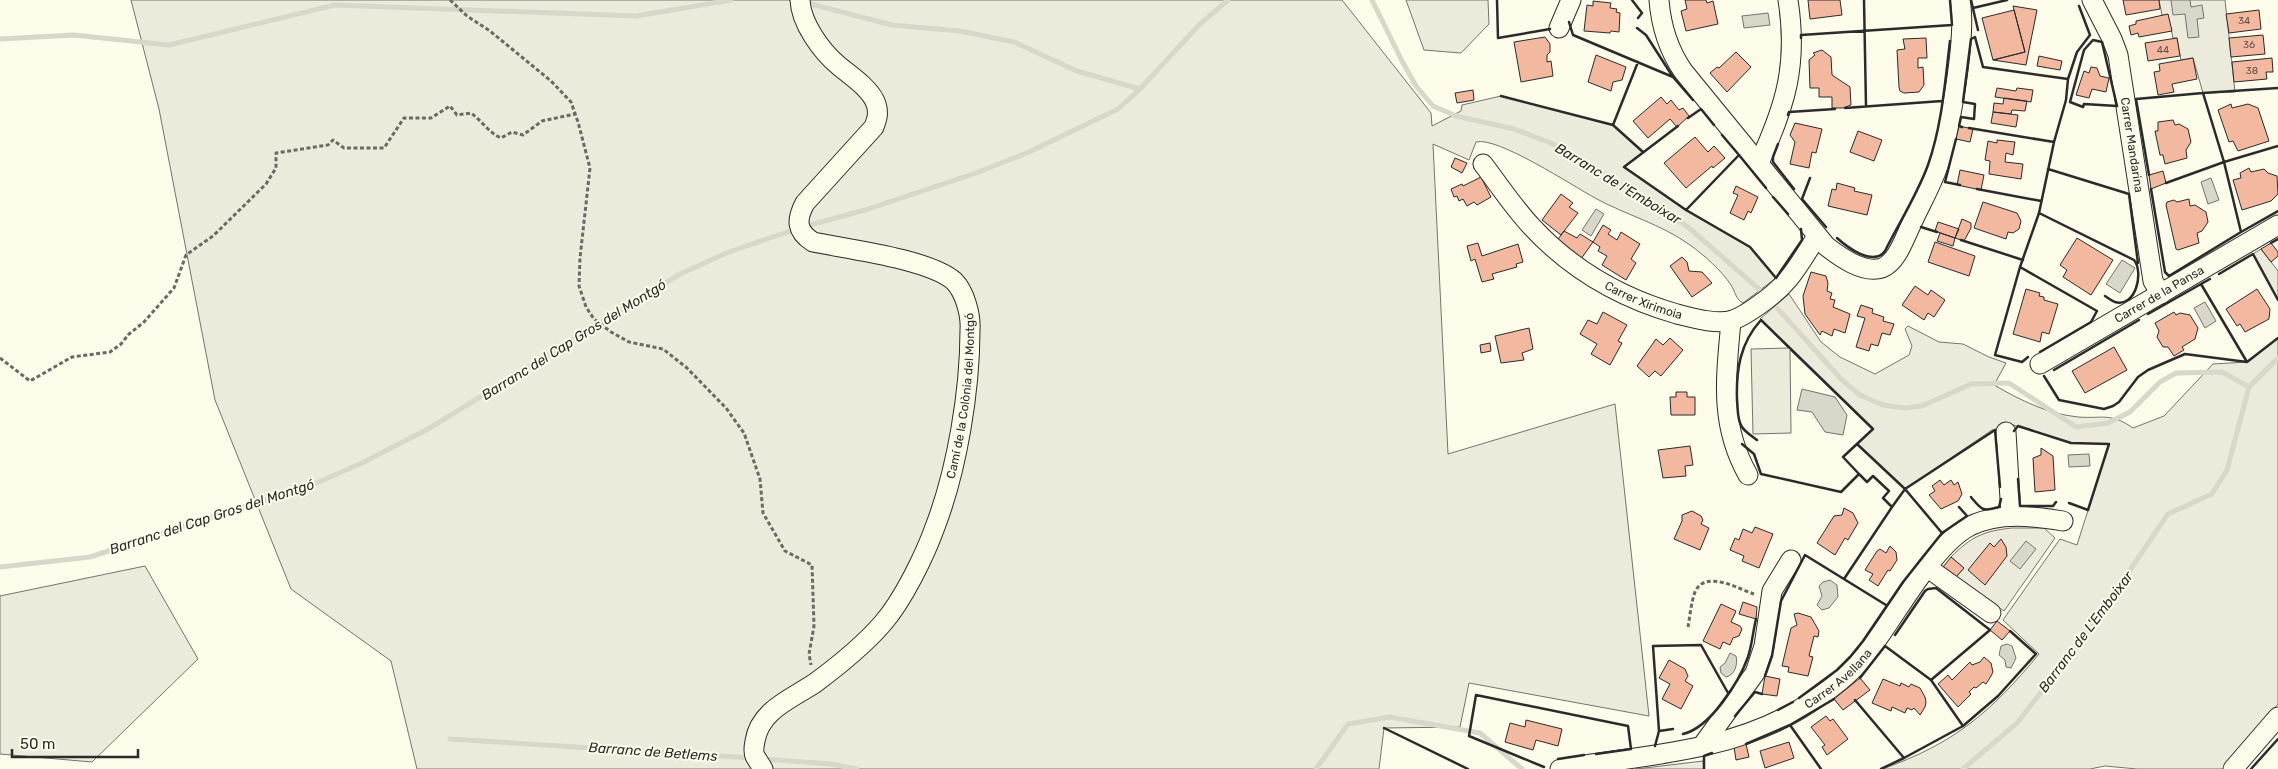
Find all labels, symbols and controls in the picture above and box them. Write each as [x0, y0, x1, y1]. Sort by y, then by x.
house number: 34 [2238, 15, 2250, 27]
house number: 36 [2243, 39, 2255, 51]
house number: 44 [2157, 44, 2169, 56]
house number: 38 [2246, 65, 2258, 77]
street label: Carrer Mandarina [2118, 96, 2146, 194]
water label: Barranc de l'Emboixar [1552, 140, 1685, 229]
street label: Carrer de la Pansa [2112, 263, 2206, 326]
water label: Barranc del Cap Gros del Montgó [479, 276, 669, 404]
street label: Carrer Xirimoia [1602, 278, 1684, 322]
street label: Camí de la Colònia del Montgó [944, 312, 977, 480]
water label: Barranc del Cap Gros del Montgó [107, 476, 317, 558]
water label: Barranc de L'Emboixar [2035, 568, 2137, 696]
street label: Carrer Avellana [1802, 646, 1875, 711]
scale bar [12, 726, 139, 758]
text: 50 m [20, 735, 55, 753]
water label: Barranc de Betlems [588, 739, 718, 765]

